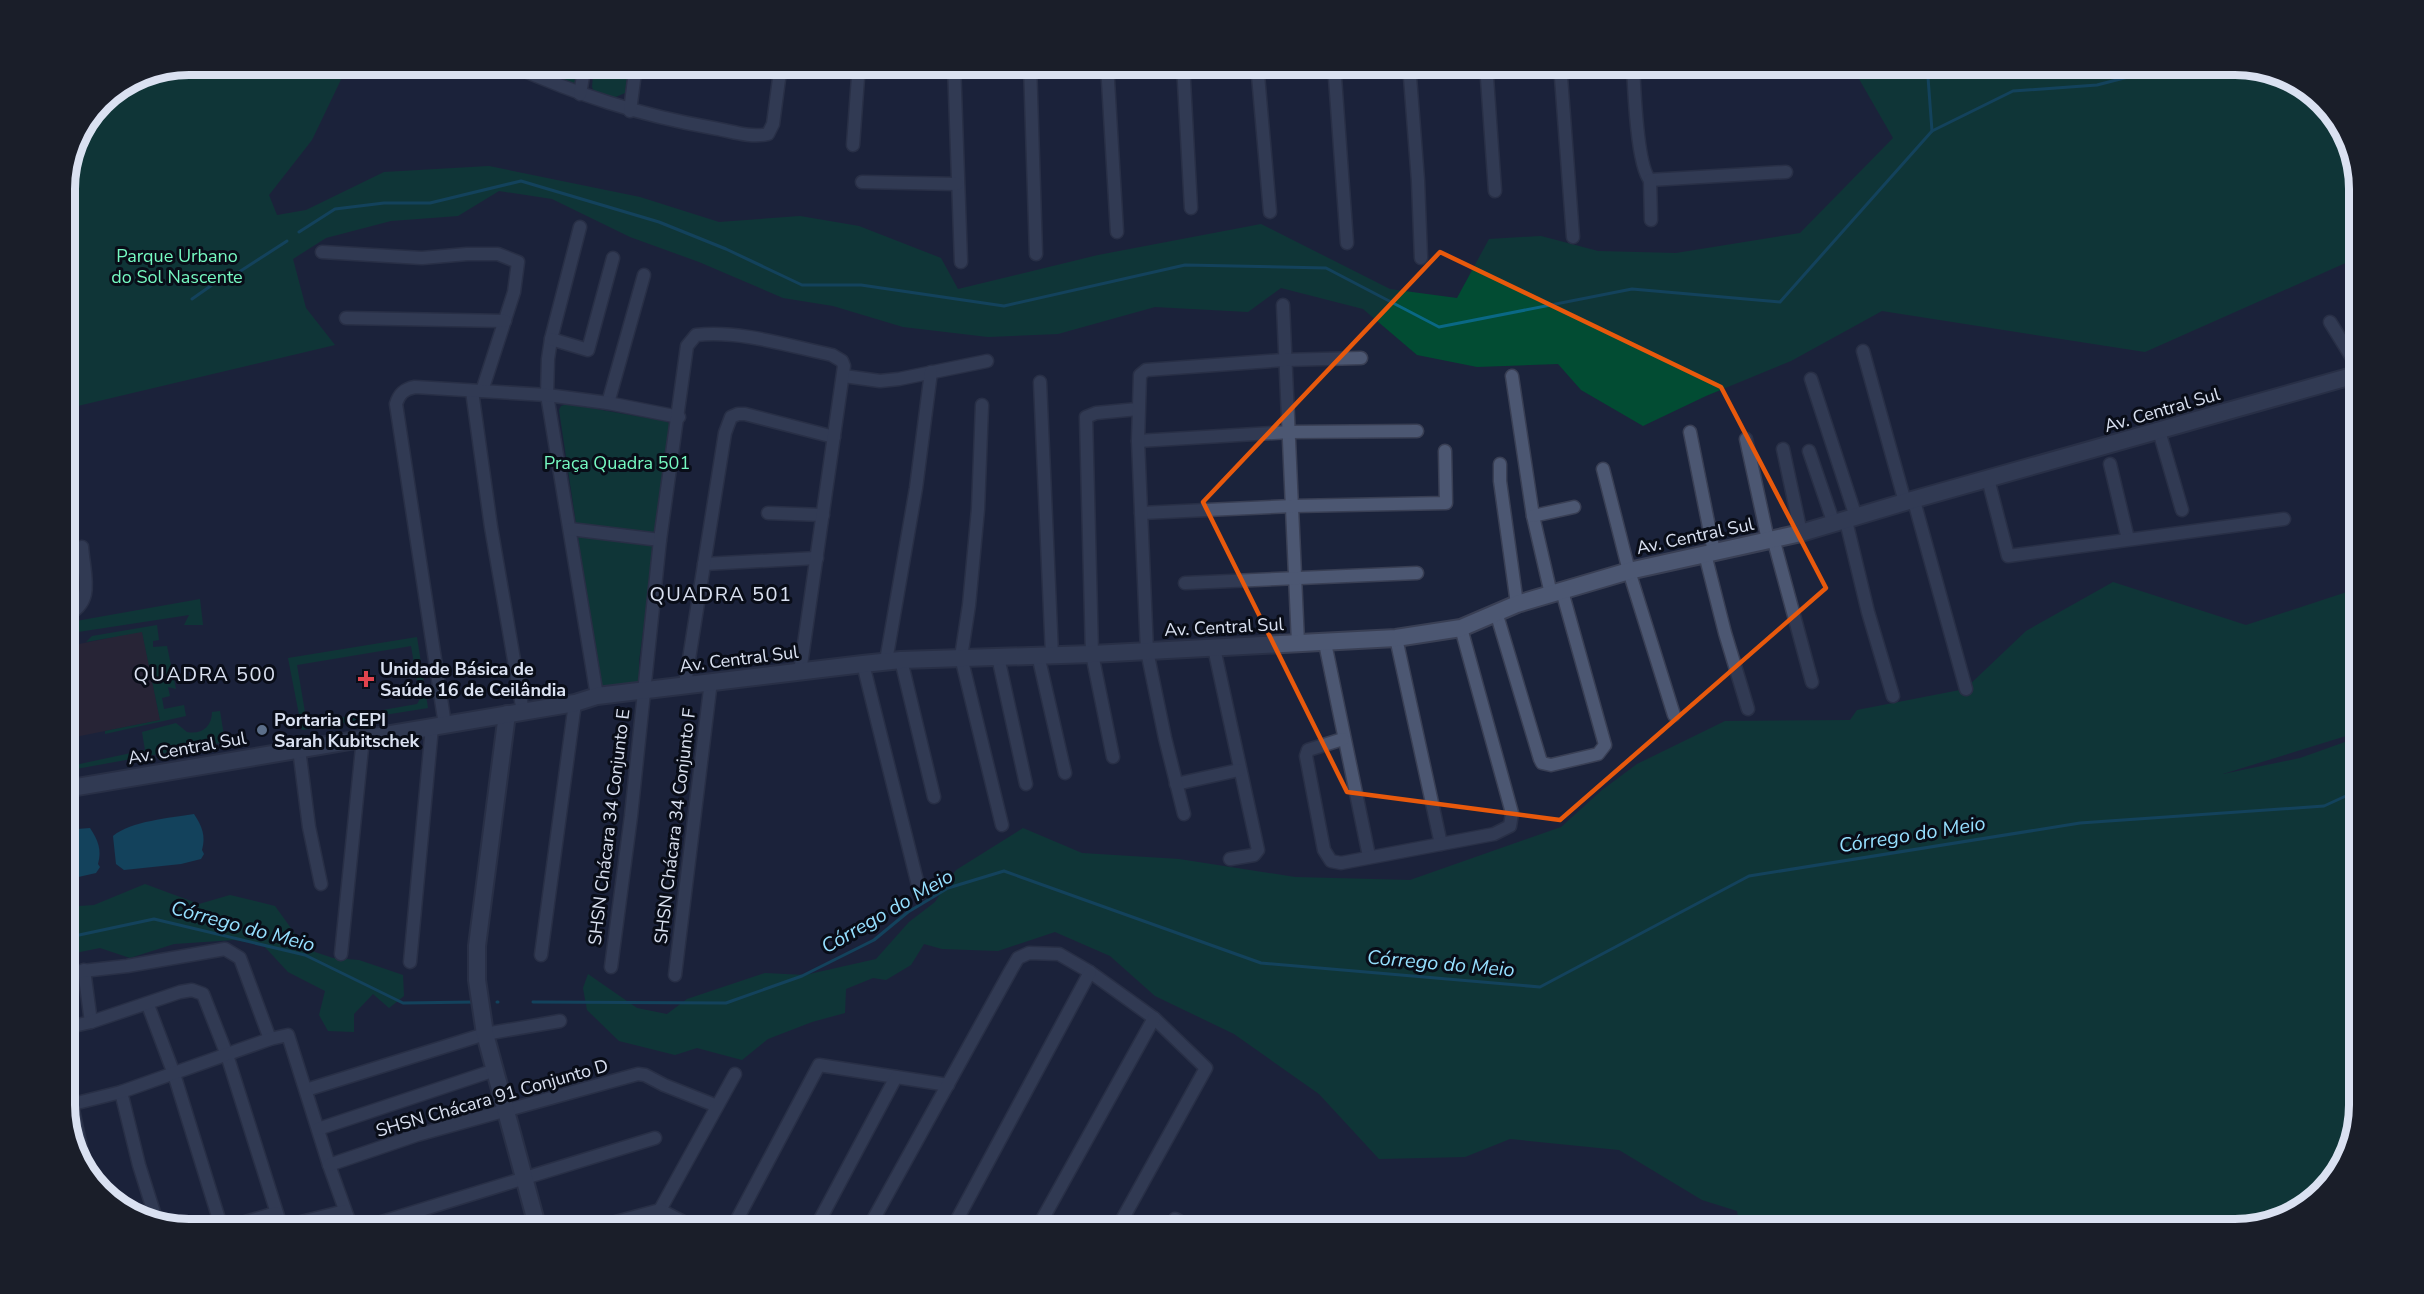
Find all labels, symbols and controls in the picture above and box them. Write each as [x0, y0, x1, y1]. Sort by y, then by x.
park label: Parque Urbano do Sol Nascente [111, 244, 243, 289]
street label: Av. Central Sul [2101, 382, 2223, 438]
park label: Praça Quadra 501 [544, 451, 690, 475]
street label: Av. Central Sul [1634, 512, 1757, 560]
district label: QUADRA 501 [649, 581, 793, 608]
street label: Av. Central Sul [1164, 612, 1285, 642]
street label: Av. Central Sul [678, 640, 801, 678]
place label: Unidade Básica de Saúde 16 de Ceilândia [380, 657, 566, 702]
district label: QUADRA 500 [133, 661, 277, 688]
marker: Unidade Básica de Saúde 16 de Ceilândia [357, 670, 375, 688]
street label: SHSN Chácara 34 Conjunto F [649, 707, 701, 945]
place label: Portaria CEPI Sarah Kubitschek [274, 708, 419, 753]
street label: SHSN Chácara 34 Conjunto E [583, 708, 635, 946]
marker: Portaria CEPI Sarah Kubitschek [255, 723, 269, 737]
street label: Av. Central Sul [126, 726, 249, 770]
water label: Córrego do Meio [1837, 810, 1987, 859]
water label: Córrego do Meio [816, 863, 958, 960]
water label: Córrego do Meio [168, 894, 318, 959]
water label: Córrego do Meio [1366, 944, 1516, 983]
street label: SHSN Chácara 91 Conjunto D [373, 1053, 611, 1143]

